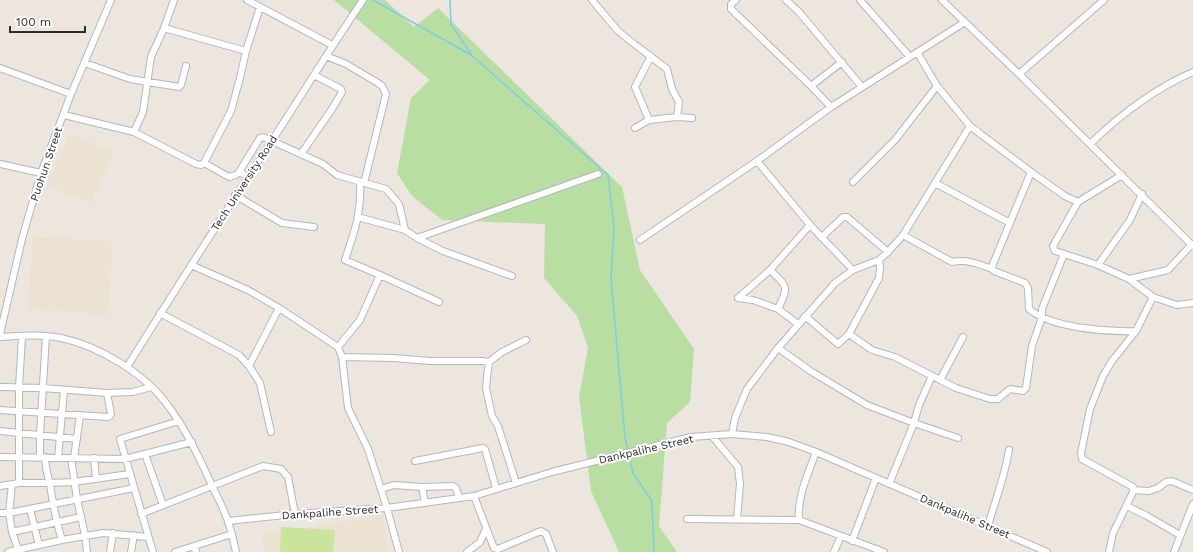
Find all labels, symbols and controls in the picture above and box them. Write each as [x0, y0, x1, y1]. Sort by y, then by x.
scale bar [10, 8, 85, 34]
text: 100 m [16, 15, 51, 29]
street label: Puohun Street [28, 125, 65, 203]
street label: Tech University Road [209, 133, 280, 234]
street label: Dankpalihe Street [598, 432, 695, 467]
street label: Dankpalihe Street [918, 492, 1012, 541]
street label: Dankpalihe Street [281, 503, 379, 522]

